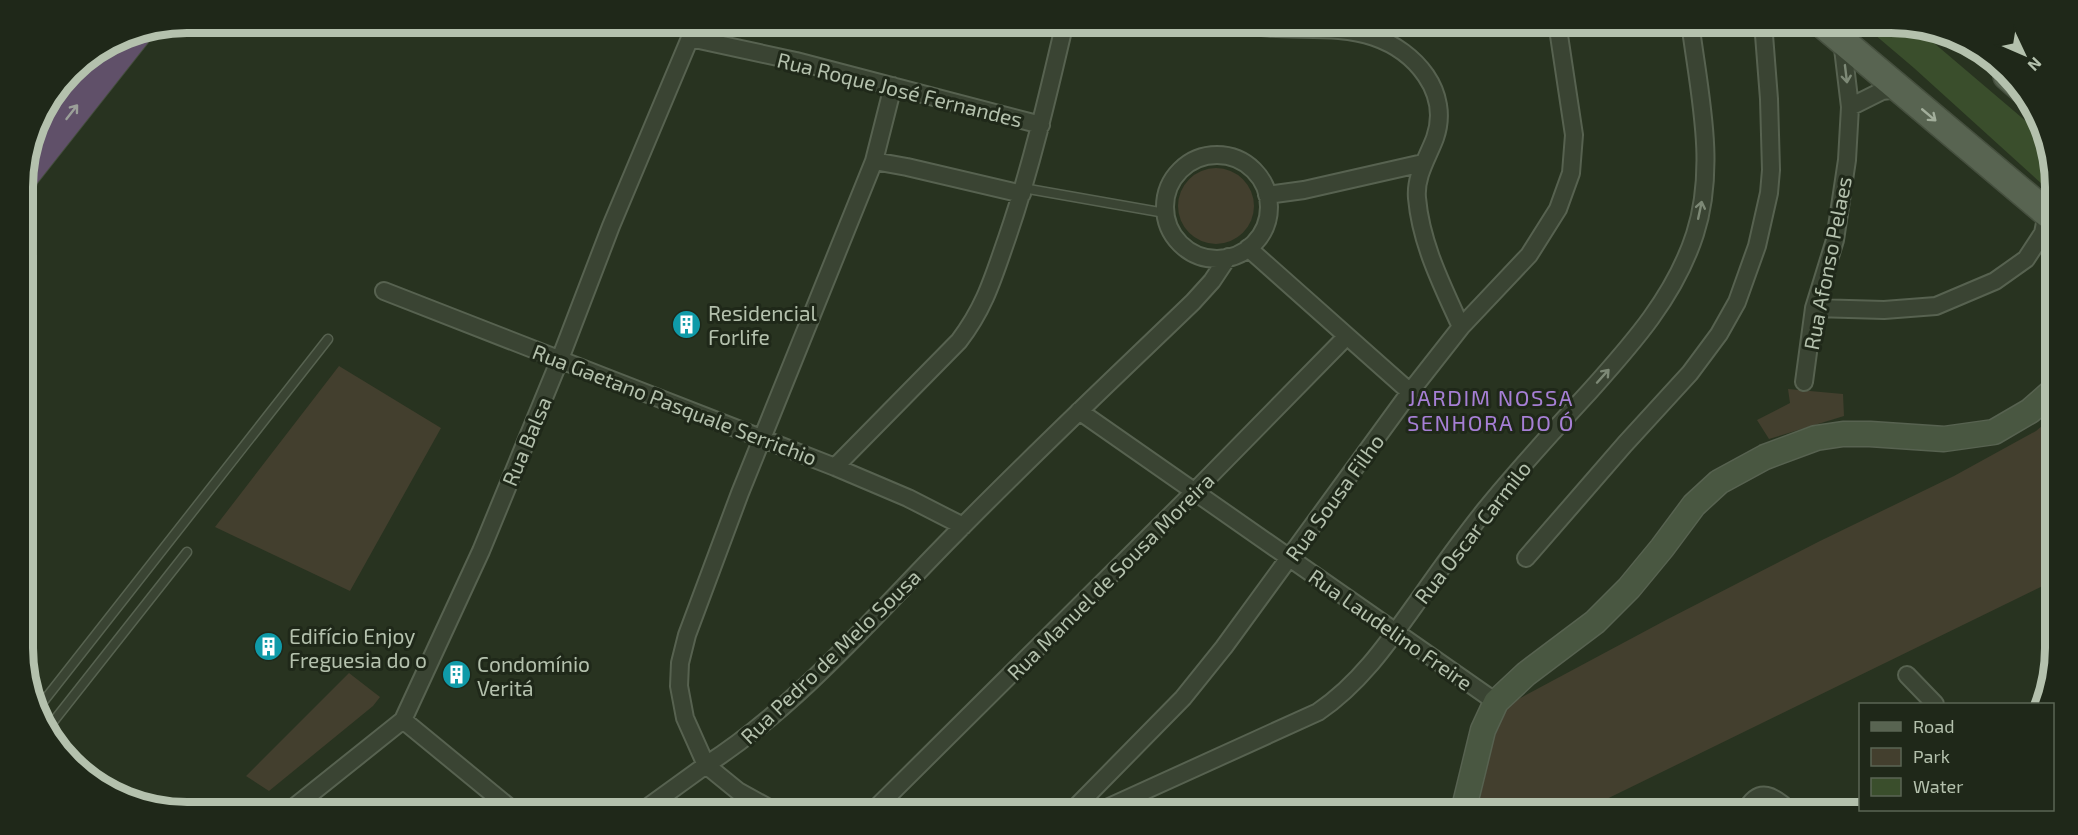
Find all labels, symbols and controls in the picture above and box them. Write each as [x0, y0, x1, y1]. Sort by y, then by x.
north arrow [1994, 24, 2054, 84]
street label: Rua Roque José Fernandes [775, 46, 1025, 132]
text: N [2024, 54, 2046, 76]
one-way arrow [1841, 63, 1852, 83]
one-way arrow [66, 105, 79, 121]
one-way arrow [1921, 108, 1937, 121]
street label: Rua Afonso Pelaes [1798, 174, 1856, 352]
one-way arrow [1695, 200, 1706, 220]
place label: Residencial Forlife [708, 300, 818, 349]
building icon: Residencial Forlife [671, 308, 703, 340]
street label: Rua Gaetano Pasquale Serrichio [529, 338, 821, 470]
one-way arrow [1596, 368, 1610, 383]
district label: JARDIM NOSSA SENHORA DO Ó [1407, 384, 1575, 435]
street label: Rua Balsa [496, 393, 556, 489]
street label: Rua Sousa Filho [1280, 429, 1388, 565]
street label: Rua Oscar Carmilo [1409, 456, 1535, 608]
street label: Rua Manuel de Sousa Moreira [1001, 467, 1219, 685]
street label: Rua Laudelino Freire [1304, 563, 1478, 695]
street label: Rua Pedro de Melo Sousa [735, 564, 925, 748]
place label: Edifício Enjoy Freguesia do o [289, 623, 427, 672]
building icon: Edifício Enjoy Freguesia do o [252, 631, 284, 663]
place label: Condomínio Veritá [477, 651, 590, 700]
building icon: Condomínio Veritá [440, 659, 472, 691]
legend [1859, 703, 2054, 811]
text: Road [1913, 715, 1954, 737]
text: Park [1913, 745, 1950, 767]
text: Water [1913, 775, 1963, 797]

